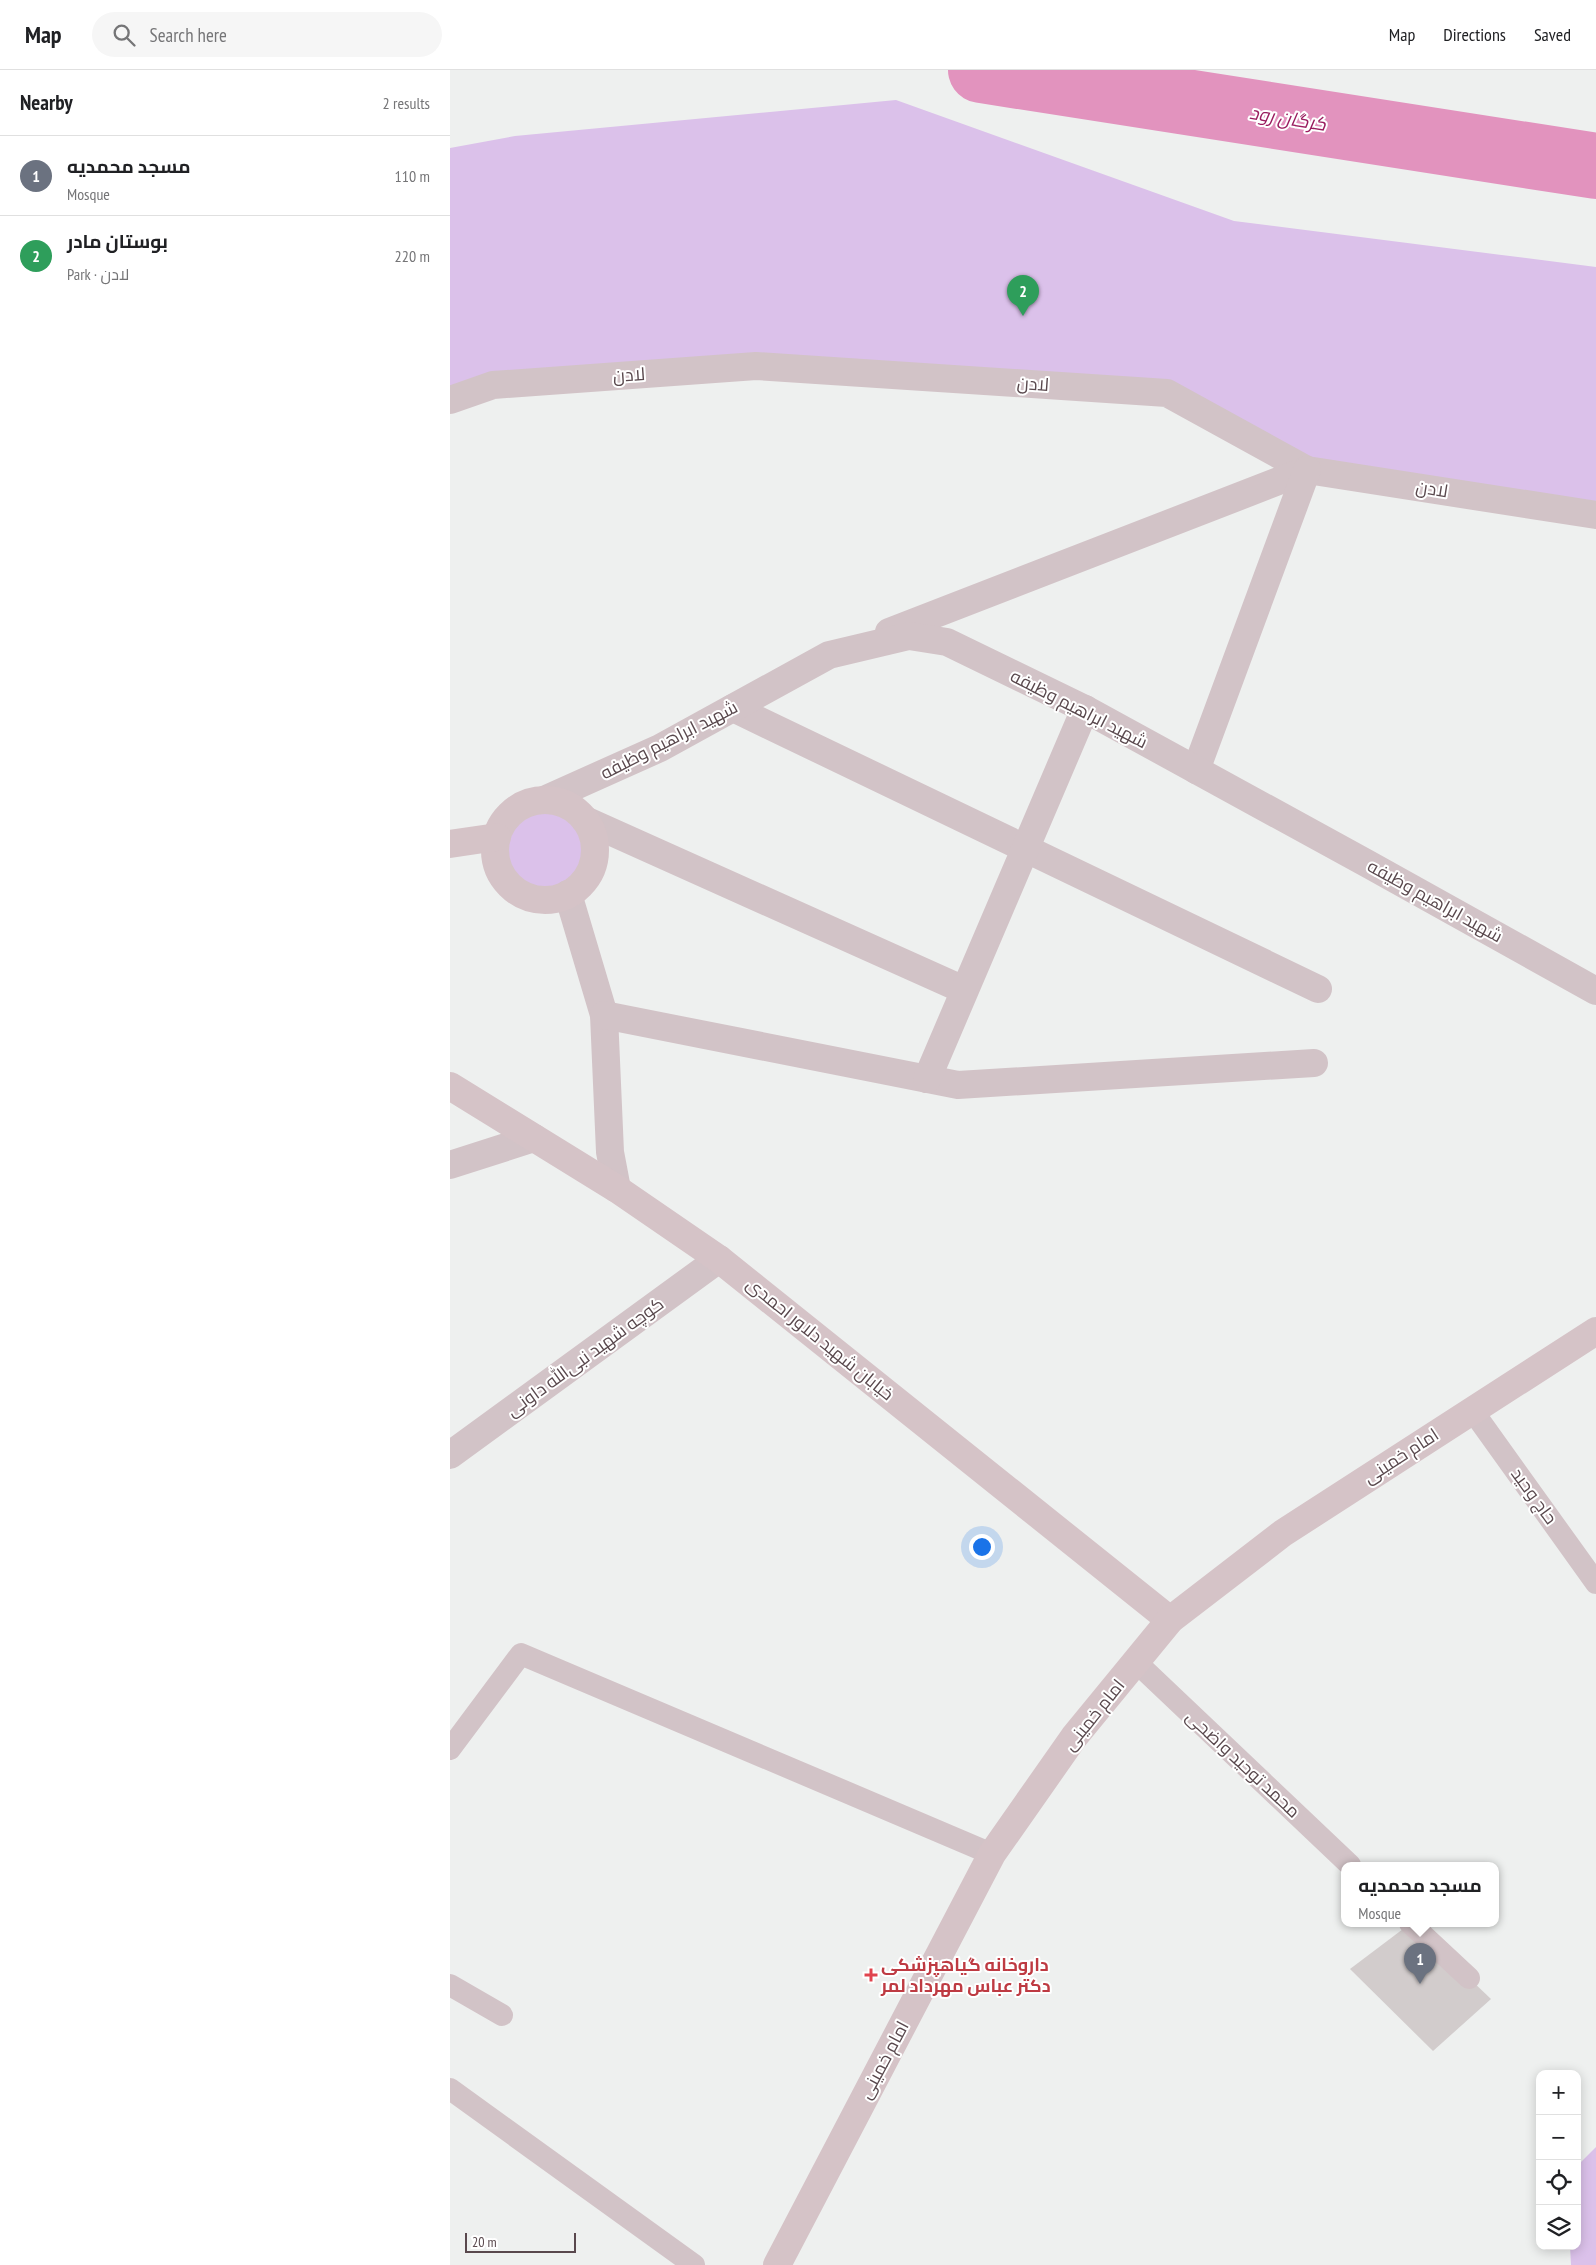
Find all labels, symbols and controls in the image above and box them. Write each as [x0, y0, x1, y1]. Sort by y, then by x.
search box [92, 12, 442, 57]
text: Map [25, 19, 62, 50]
icon: search [110, 21, 138, 49]
text: Search here [150, 23, 227, 47]
text: Map [1389, 23, 1415, 46]
text: Directions [1443, 23, 1506, 46]
text: Saved [1534, 23, 1571, 46]
text: Nearby [20, 89, 73, 116]
text: 2 results [383, 93, 430, 113]
water label: کرگان رود [1248, 100, 1328, 136]
text: مسجد محمدیه [67, 154, 191, 178]
text: 1 [32, 166, 40, 186]
text: 110 m [395, 166, 430, 186]
text: Mosque [67, 184, 110, 204]
text: بوستان مادر [67, 229, 168, 253]
text: 2 [32, 246, 40, 266]
text: 220 m [395, 246, 430, 266]
text: Park · لادن [67, 264, 129, 284]
pin: 2 [1007, 275, 1039, 316]
street label: لادن [612, 362, 646, 387]
street label: لادن [1016, 371, 1050, 396]
street label: لادن [1414, 475, 1450, 502]
street label: شهید ابراهیم وظیفه [1006, 664, 1152, 754]
street label: شهید ابراهیم وظیفه [596, 695, 742, 785]
street label: شهید ابراهیم وظیفه [1363, 854, 1507, 948]
street label: خیابان شهید دلاور احمدی [742, 1272, 899, 1405]
street label: کوچه شهید نبی‌الله داونی [501, 1292, 669, 1422]
street label: امام خمینی [1359, 1423, 1443, 1489]
street label: حاج وحید [1505, 1463, 1563, 1529]
your location [969, 1534, 995, 1560]
street label: امام خمینی [1058, 1674, 1130, 1756]
street label: محمد توحید واضحی [1181, 1705, 1305, 1823]
popup [1341, 1862, 1499, 1927]
text: مسجد محمدیه [1358, 1873, 1482, 1897]
text: Mosque [1358, 1903, 1401, 1923]
pin: 1 [1404, 1943, 1436, 1984]
place label: داروخانه گیاهپزشکی دکتر عباس مهرداد لمر [880, 1953, 1051, 1997]
marker: داروخانه گیاهپزشکی دکتر عباس مهرداد لمر [865, 1969, 877, 1981]
street label: امام خمینی [853, 2017, 915, 2103]
map controls [1536, 2070, 1581, 2250]
button: + [1536, 2070, 1581, 2115]
button: − [1536, 2115, 1581, 2160]
button: locate [1536, 2160, 1581, 2205]
button: layers [1536, 2205, 1581, 2250]
scale bar [465, 2230, 576, 2253]
text: 20 m [472, 2233, 497, 2251]

